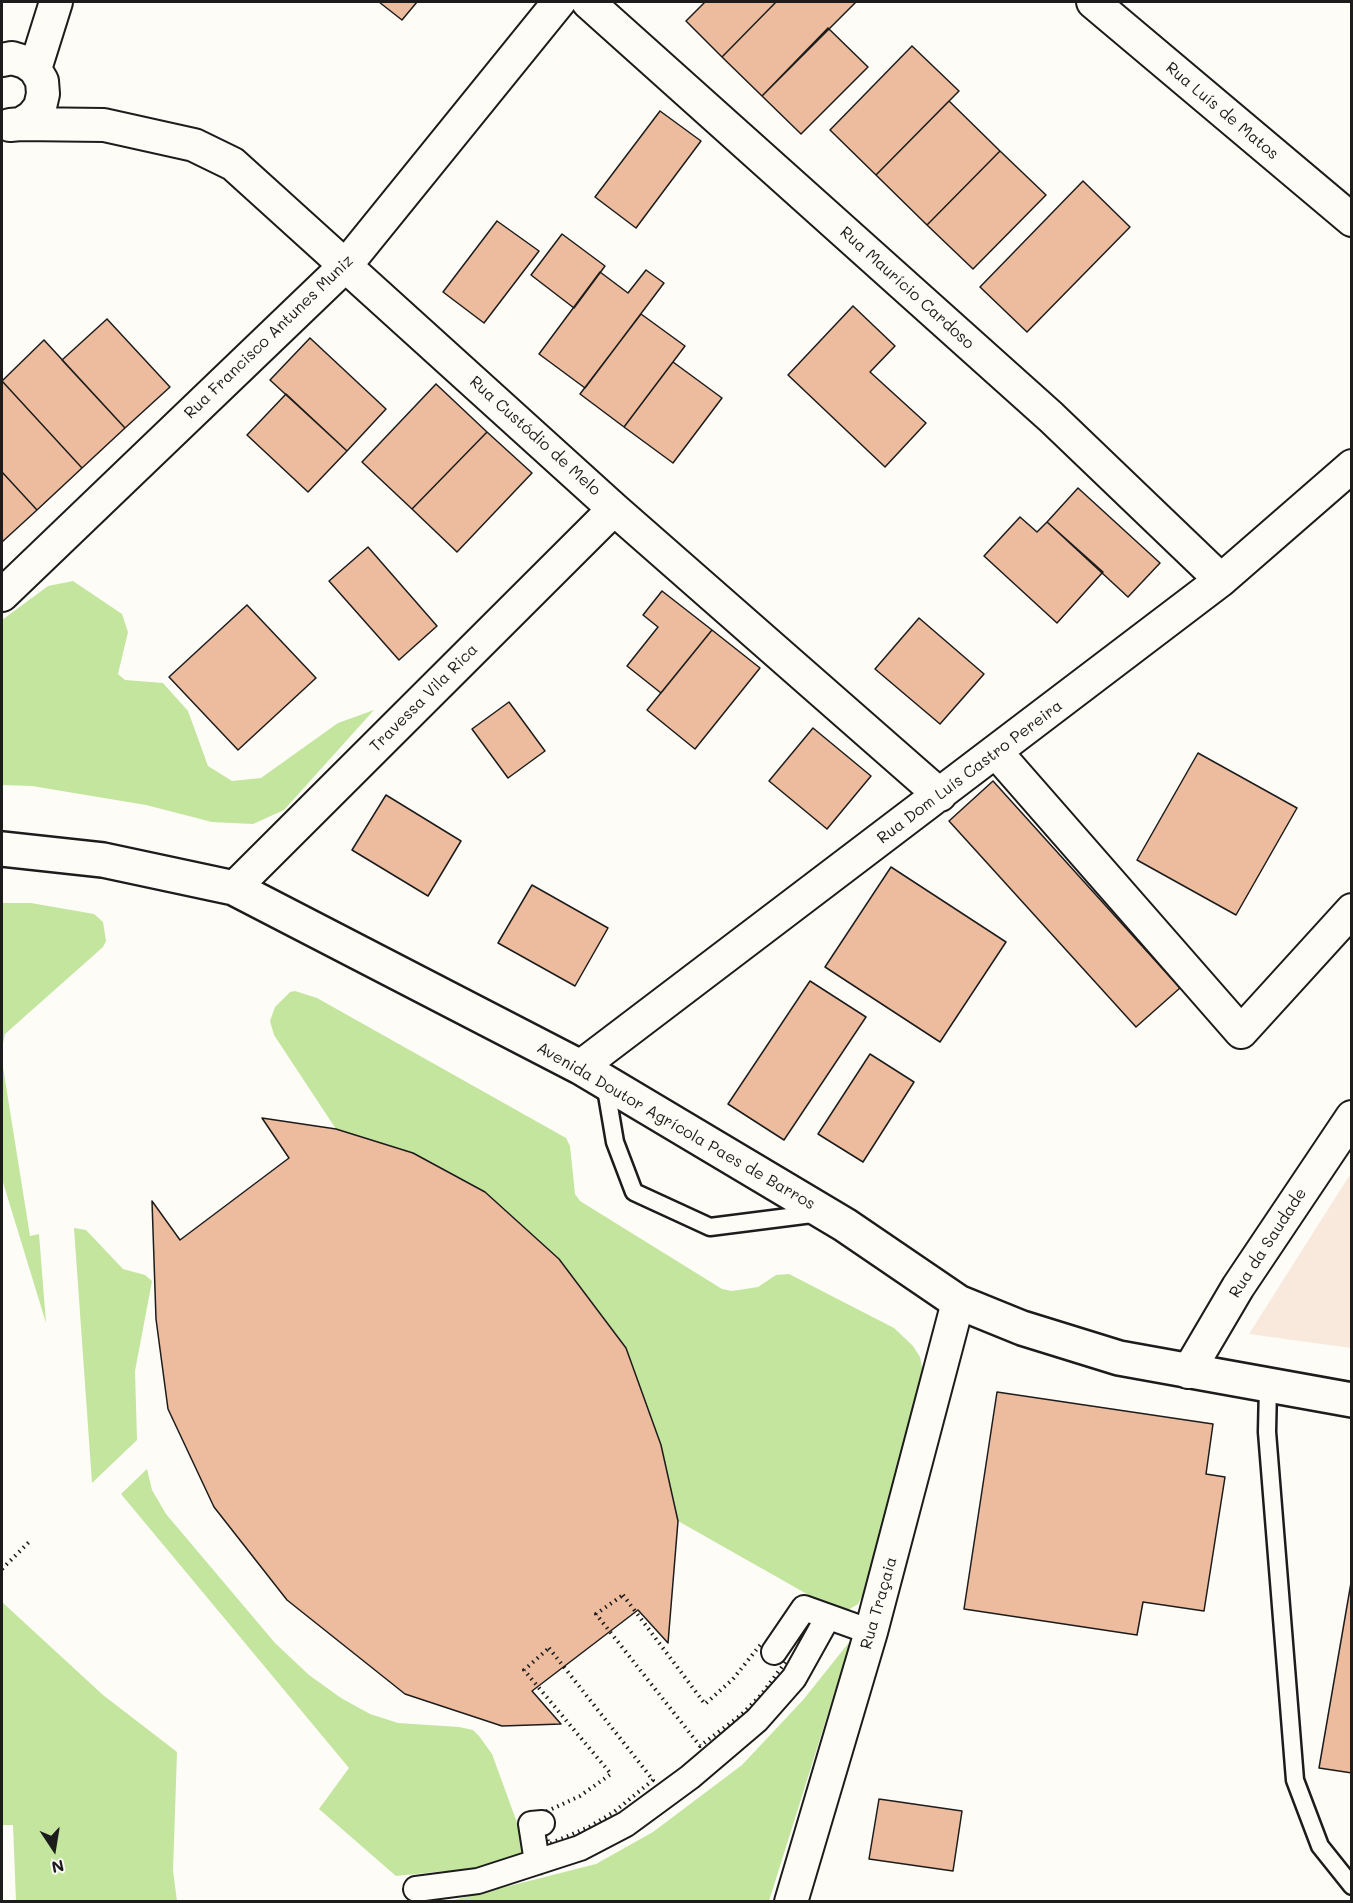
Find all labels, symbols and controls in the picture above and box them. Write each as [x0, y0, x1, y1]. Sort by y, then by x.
street label: Rua Luís de Matos [1162, 58, 1282, 164]
street label: Rua Maurício Cardoso [836, 223, 978, 353]
street label: Rua Francisco Antunes Muniz [180, 251, 358, 423]
street label: Rua Custódio de Melo [466, 372, 604, 500]
street label: Travessa Vila Rica [366, 640, 482, 756]
street label: Rua Dom Luís Castro Pereira [874, 696, 1066, 848]
street label: Avenida Doutor Agrícola Paes de Barros [533, 1038, 819, 1214]
street label: Rua da Saudade [1225, 1184, 1311, 1302]
street label: Rua Traçaia [857, 1555, 901, 1651]
north arrow [24, 1819, 84, 1879]
text: N [50, 1856, 66, 1879]

